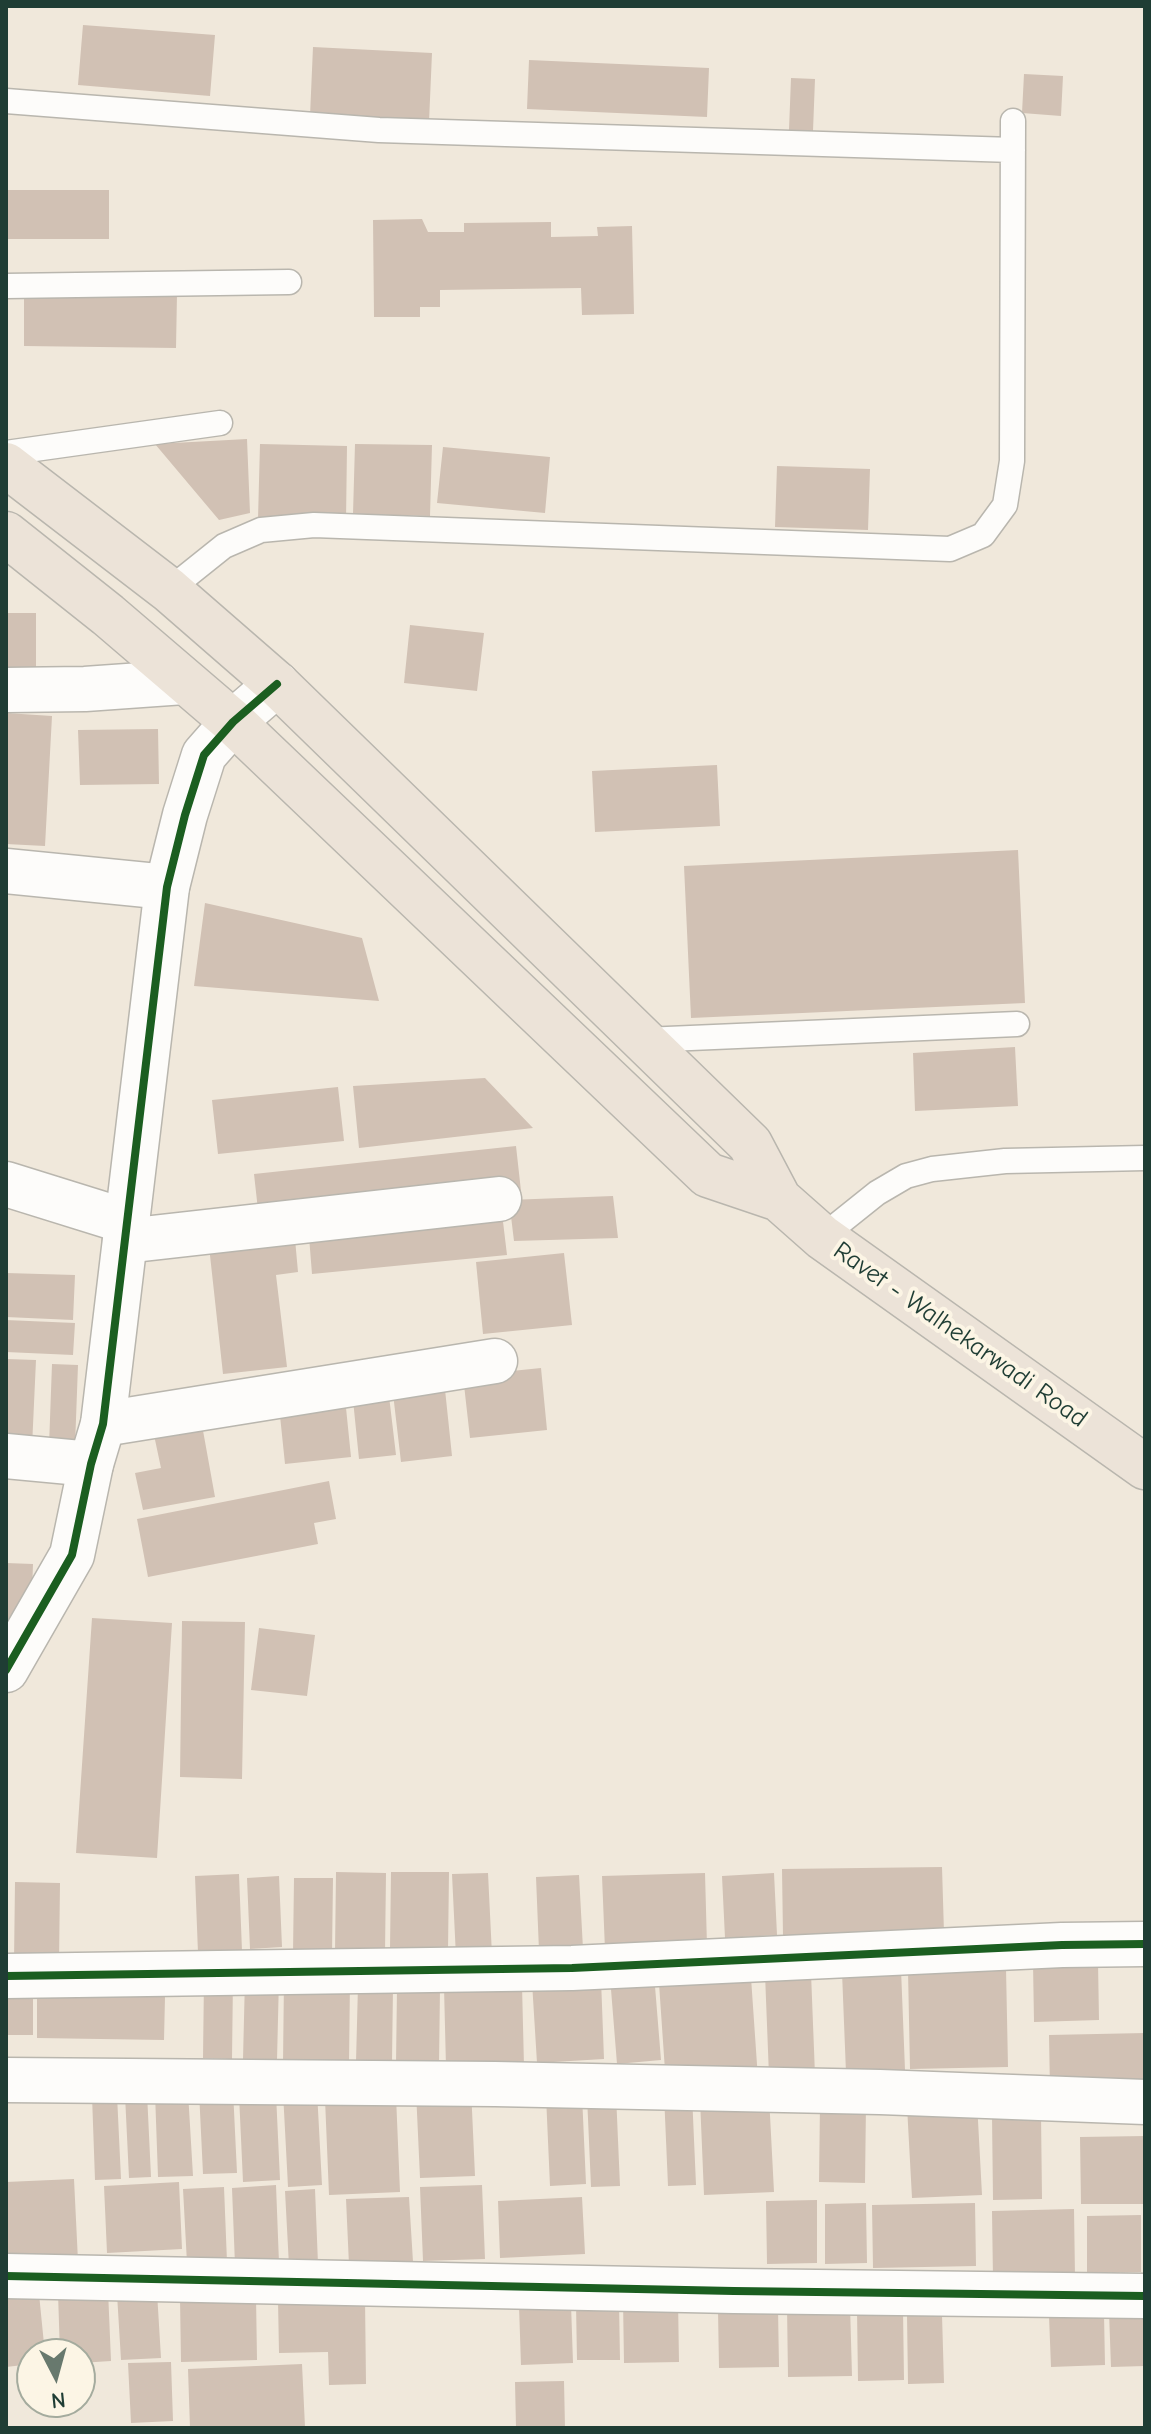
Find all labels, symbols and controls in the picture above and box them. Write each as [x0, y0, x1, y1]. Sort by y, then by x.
street label: Ravet - Walhekarwadi Road [827, 1235, 1093, 1435]
north arrow [16, 2338, 96, 2418]
text: N [50, 2386, 67, 2414]

